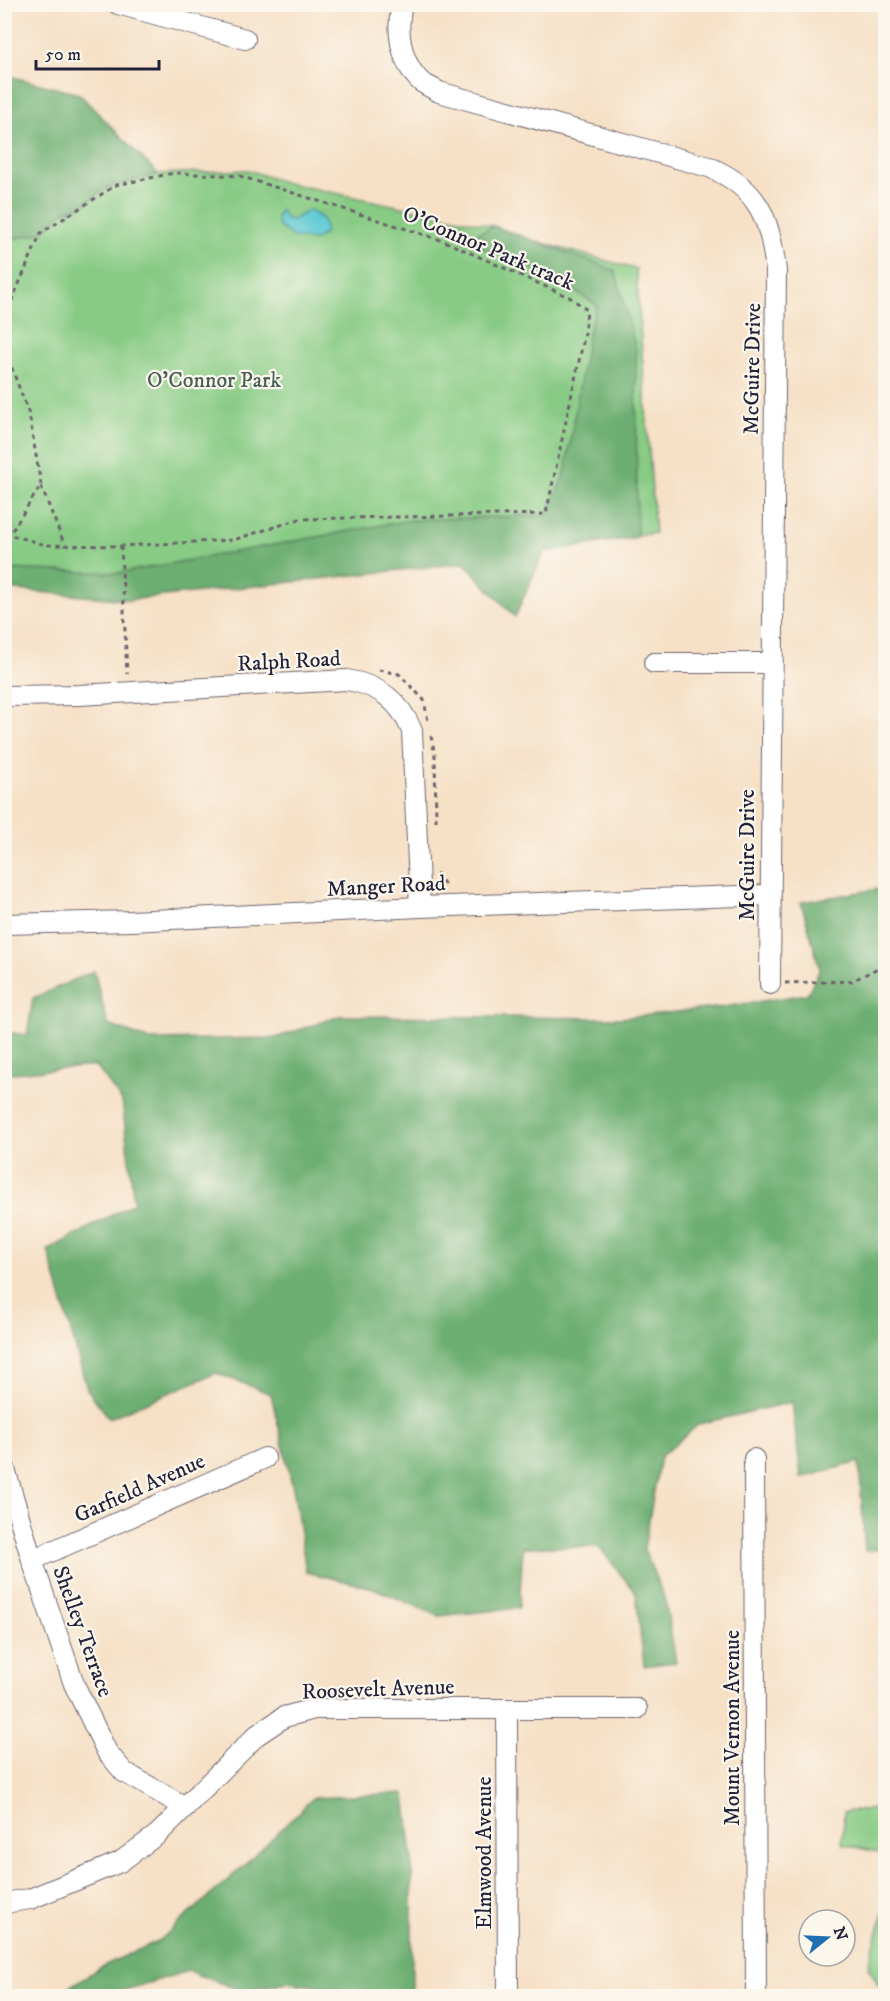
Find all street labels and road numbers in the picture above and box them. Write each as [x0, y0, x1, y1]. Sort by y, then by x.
street label: O'Connor Park track [399, 200, 578, 297]
street label: McGuire Drive [738, 303, 767, 435]
street label: Ralph Road [237, 645, 341, 678]
street label: McGuire Drive [734, 789, 761, 921]
street label: Manger Road [326, 870, 446, 903]
street label: Garfield Avenue [70, 1448, 209, 1529]
street label: Shelley Terrace [46, 1562, 119, 1701]
street label: Mount Vernon Avenue [719, 1630, 746, 1826]
street label: Roosevelt Avenue [301, 1673, 455, 1706]
street label: Elmwood Avenue [471, 1776, 498, 1930]

